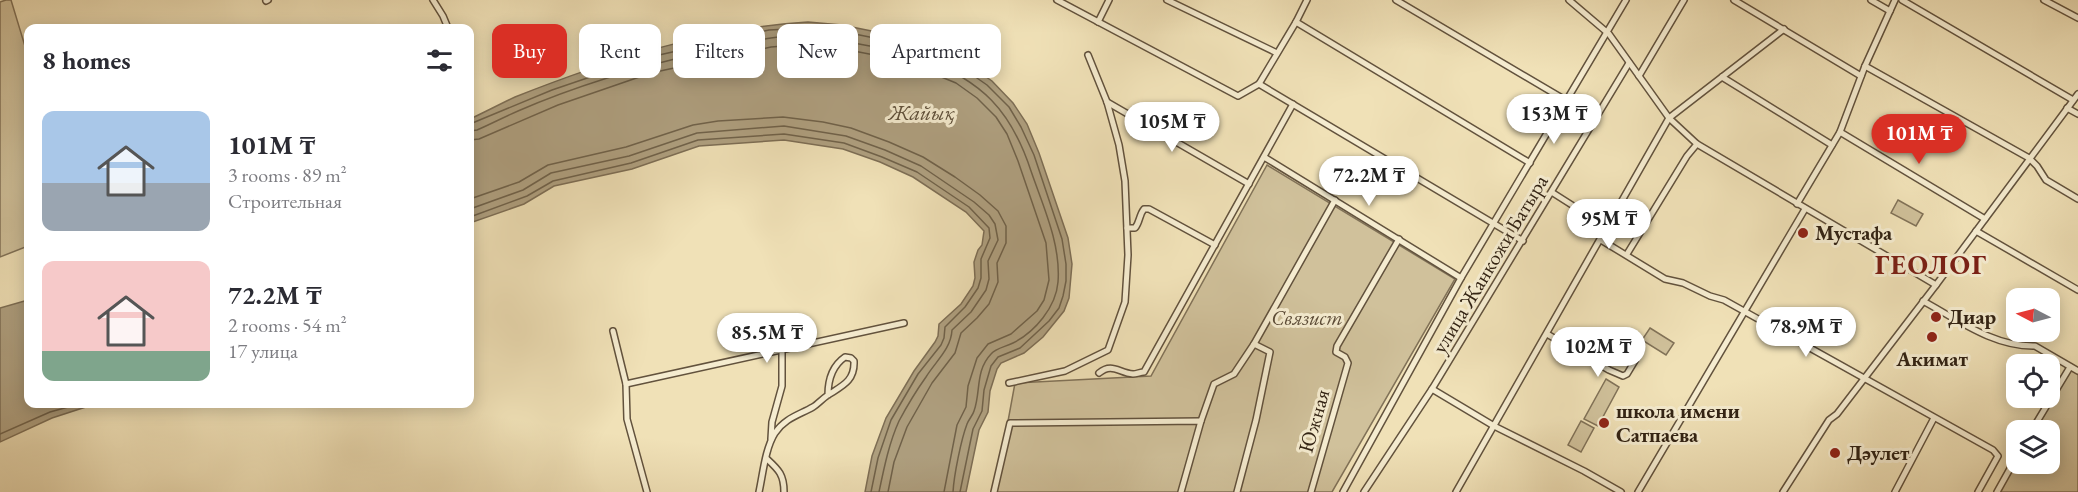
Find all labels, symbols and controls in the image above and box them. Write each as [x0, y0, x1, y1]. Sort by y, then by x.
chip: Buy [492, 24, 567, 78]
chip: Rent [579, 24, 661, 78]
chip: Filters [673, 24, 765, 78]
chip: New [777, 24, 858, 78]
chip: Apartment [870, 24, 1001, 78]
text: 8 homes [42, 43, 131, 77]
icon: filters [423, 44, 456, 77]
pin: 153M ₸ [1505, 94, 1603, 145]
water label: Жайық [887, 98, 955, 127]
text: 153M ₸ [1521, 100, 1587, 126]
pin: 105M ₸ [1123, 102, 1221, 153]
text: 105M ₸ [1139, 108, 1205, 134]
pin: 101M ₸ [1870, 114, 1968, 165]
text: 101M ₸ [1886, 120, 1952, 146]
text: 101M ₸ [228, 128, 315, 162]
icon: home [90, 135, 162, 207]
pin: 72.2M ₸ [1314, 156, 1424, 207]
text: 3 rooms · 89 m² [228, 162, 347, 188]
text: 72.2M ₸ [1333, 162, 1405, 188]
street label: улица Жанкожи Батыра [1426, 169, 1554, 358]
text: Строительная [228, 188, 342, 214]
pin: 95M ₸ [1567, 199, 1651, 250]
text: 95M ₸ [1581, 205, 1637, 231]
place label: Мустафа [1815, 219, 1893, 246]
marker: Мустафа [1796, 226, 1810, 240]
district label: ГЕОЛОГ [1875, 247, 1987, 282]
text: 72.2M ₸ [228, 278, 322, 312]
icon: home [90, 285, 162, 357]
north arrow [2006, 288, 2060, 342]
map controls [2006, 288, 2060, 474]
place label: Диар [1948, 303, 1997, 330]
park label: Связист [1271, 304, 1343, 331]
pin: 78.9M ₸ [1751, 307, 1861, 358]
marker: Диар [1929, 310, 1943, 324]
text: 2 rooms · 54 m² [228, 312, 347, 338]
pin: 85.5M ₸ [712, 313, 822, 364]
text: 78.9M ₸ [1770, 313, 1842, 339]
text: 85.5M ₸ [731, 319, 803, 345]
pin: 102M ₸ [1549, 327, 1647, 378]
marker: Акимат [1925, 330, 1939, 344]
text: 102M ₸ [1565, 333, 1631, 359]
text: 17 улица [228, 338, 298, 364]
place label: Акимат [1895, 345, 1968, 372]
button: locate [2006, 354, 2060, 408]
street label: Южная [1292, 386, 1335, 456]
place label: школа имени Сатпаева [1616, 397, 1740, 448]
marker: школа имени Сатпаева [1597, 416, 1611, 430]
button: layers [2006, 420, 2060, 474]
place label: Дәулет [1847, 439, 1910, 466]
marker: Дәулет [1828, 446, 1842, 460]

